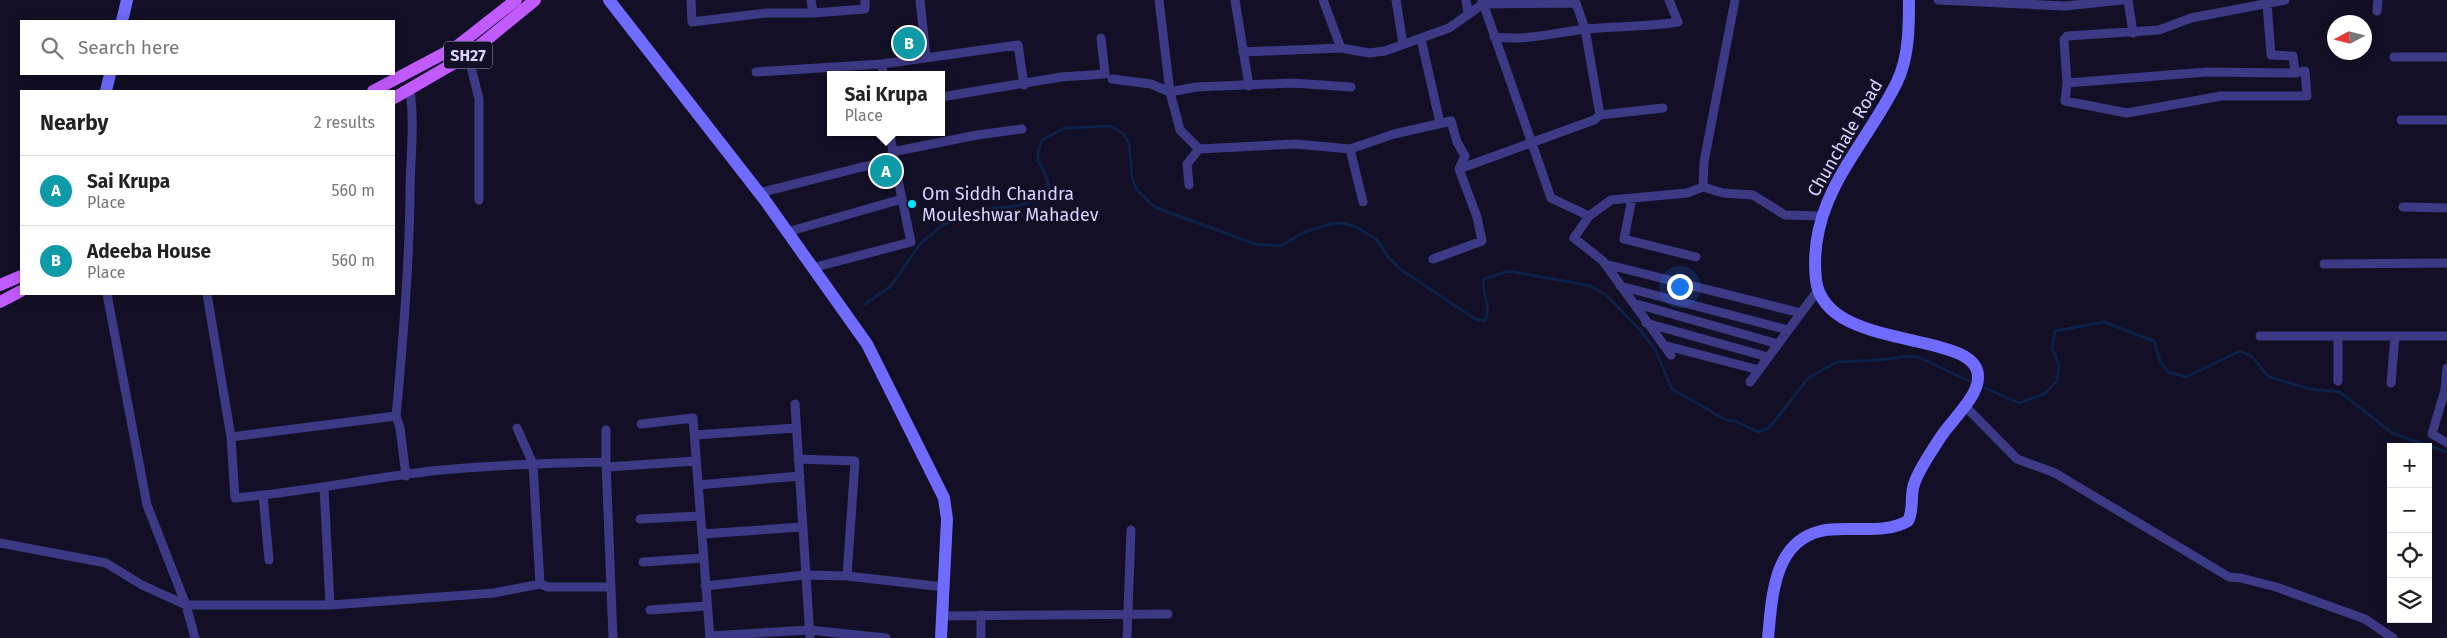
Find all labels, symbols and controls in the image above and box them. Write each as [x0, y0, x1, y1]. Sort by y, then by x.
north arrow [2327, 15, 2372, 60]
search box [20, 20, 395, 75]
pin: B [893, 24, 925, 62]
icon: search [38, 34, 66, 62]
text: Search here [78, 36, 179, 59]
road number: SH27 [444, 42, 492, 68]
popup [827, 71, 945, 136]
street label: Chunchale Road [1803, 76, 1887, 200]
text: Sai Krupa [844, 83, 928, 106]
text: Place [844, 106, 883, 125]
text: Nearby [40, 110, 108, 136]
text: 2 results [314, 113, 375, 132]
pin: A [870, 152, 902, 190]
text: Sai Krupa [87, 170, 170, 193]
text: A [51, 181, 61, 200]
text: 560 m [332, 181, 375, 200]
place label: Om Siddh Chandra Mouleshwar Mahadev [922, 183, 1099, 226]
text: Place [87, 193, 126, 212]
marker: Om Siddh Chandra Mouleshwar Mahadev [906, 198, 918, 210]
text: Adeeba House [87, 240, 211, 263]
text: B [51, 251, 61, 270]
text: 560 m [332, 251, 375, 270]
text: Place [87, 263, 126, 282]
your location [1667, 274, 1693, 300]
map controls [2387, 443, 2432, 623]
button: + [2387, 443, 2432, 488]
button: − [2387, 488, 2432, 533]
button: locate [2387, 533, 2432, 578]
button: layers [2387, 578, 2432, 623]

